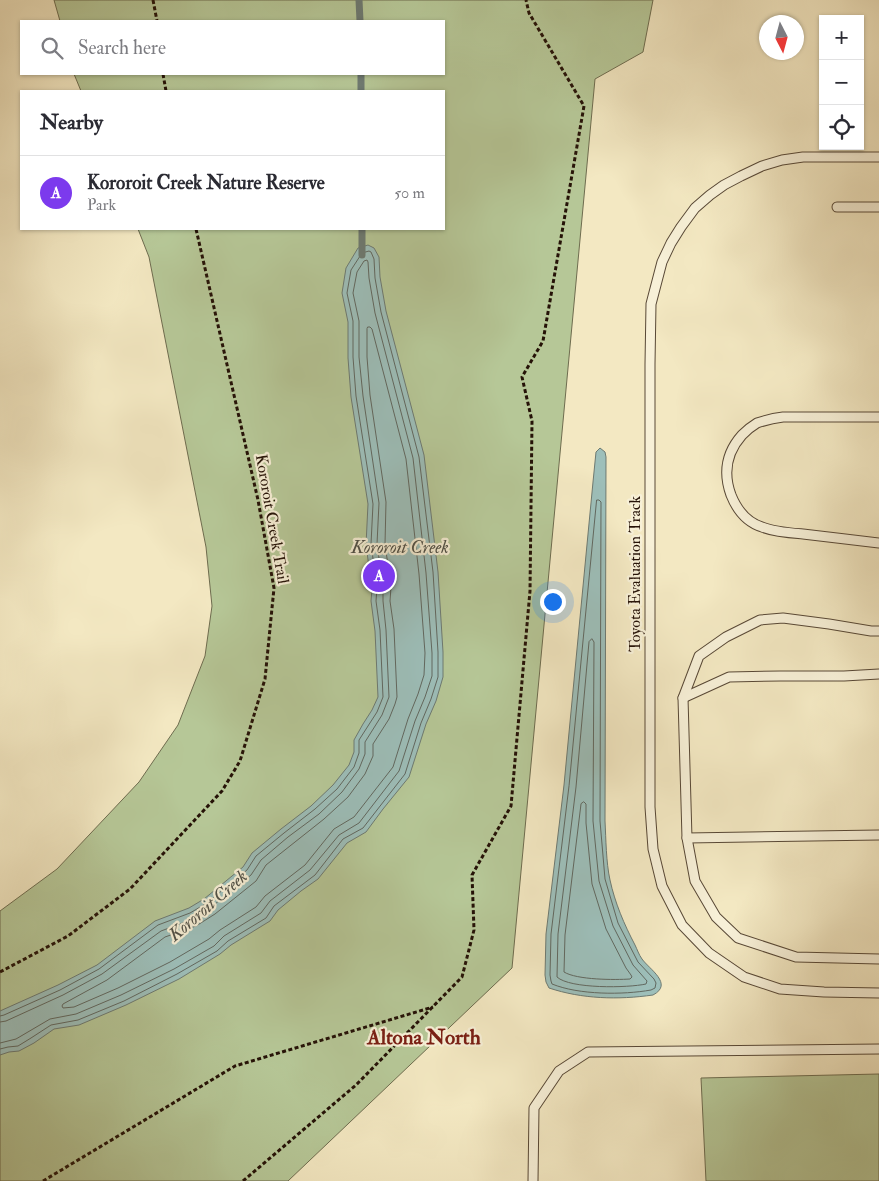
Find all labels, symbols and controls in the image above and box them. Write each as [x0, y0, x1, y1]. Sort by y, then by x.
north arrow [759, 15, 804, 60]
map controls [819, 15, 864, 150]
button: + [819, 15, 864, 60]
search box [20, 20, 445, 75]
icon: search [38, 34, 66, 62]
text: Search here [78, 36, 166, 60]
button: − [819, 60, 864, 105]
button: locate [819, 105, 864, 150]
text: Nearby [40, 109, 103, 136]
text: Kororoit Creek Nature Reserve [87, 171, 325, 195]
text: A [51, 183, 61, 203]
text: 50 m [394, 183, 425, 203]
text: Park [87, 195, 116, 215]
street label: Kororoit Creek Trail [251, 453, 293, 585]
street label: Toyota Evaluation Track [625, 496, 645, 652]
water label: Kororoit Creek [350, 536, 449, 559]
pin: A [363, 557, 395, 595]
your location [540, 589, 566, 615]
water label: Kororoit Creek [163, 865, 252, 947]
district label: Altona North [366, 1024, 481, 1051]

